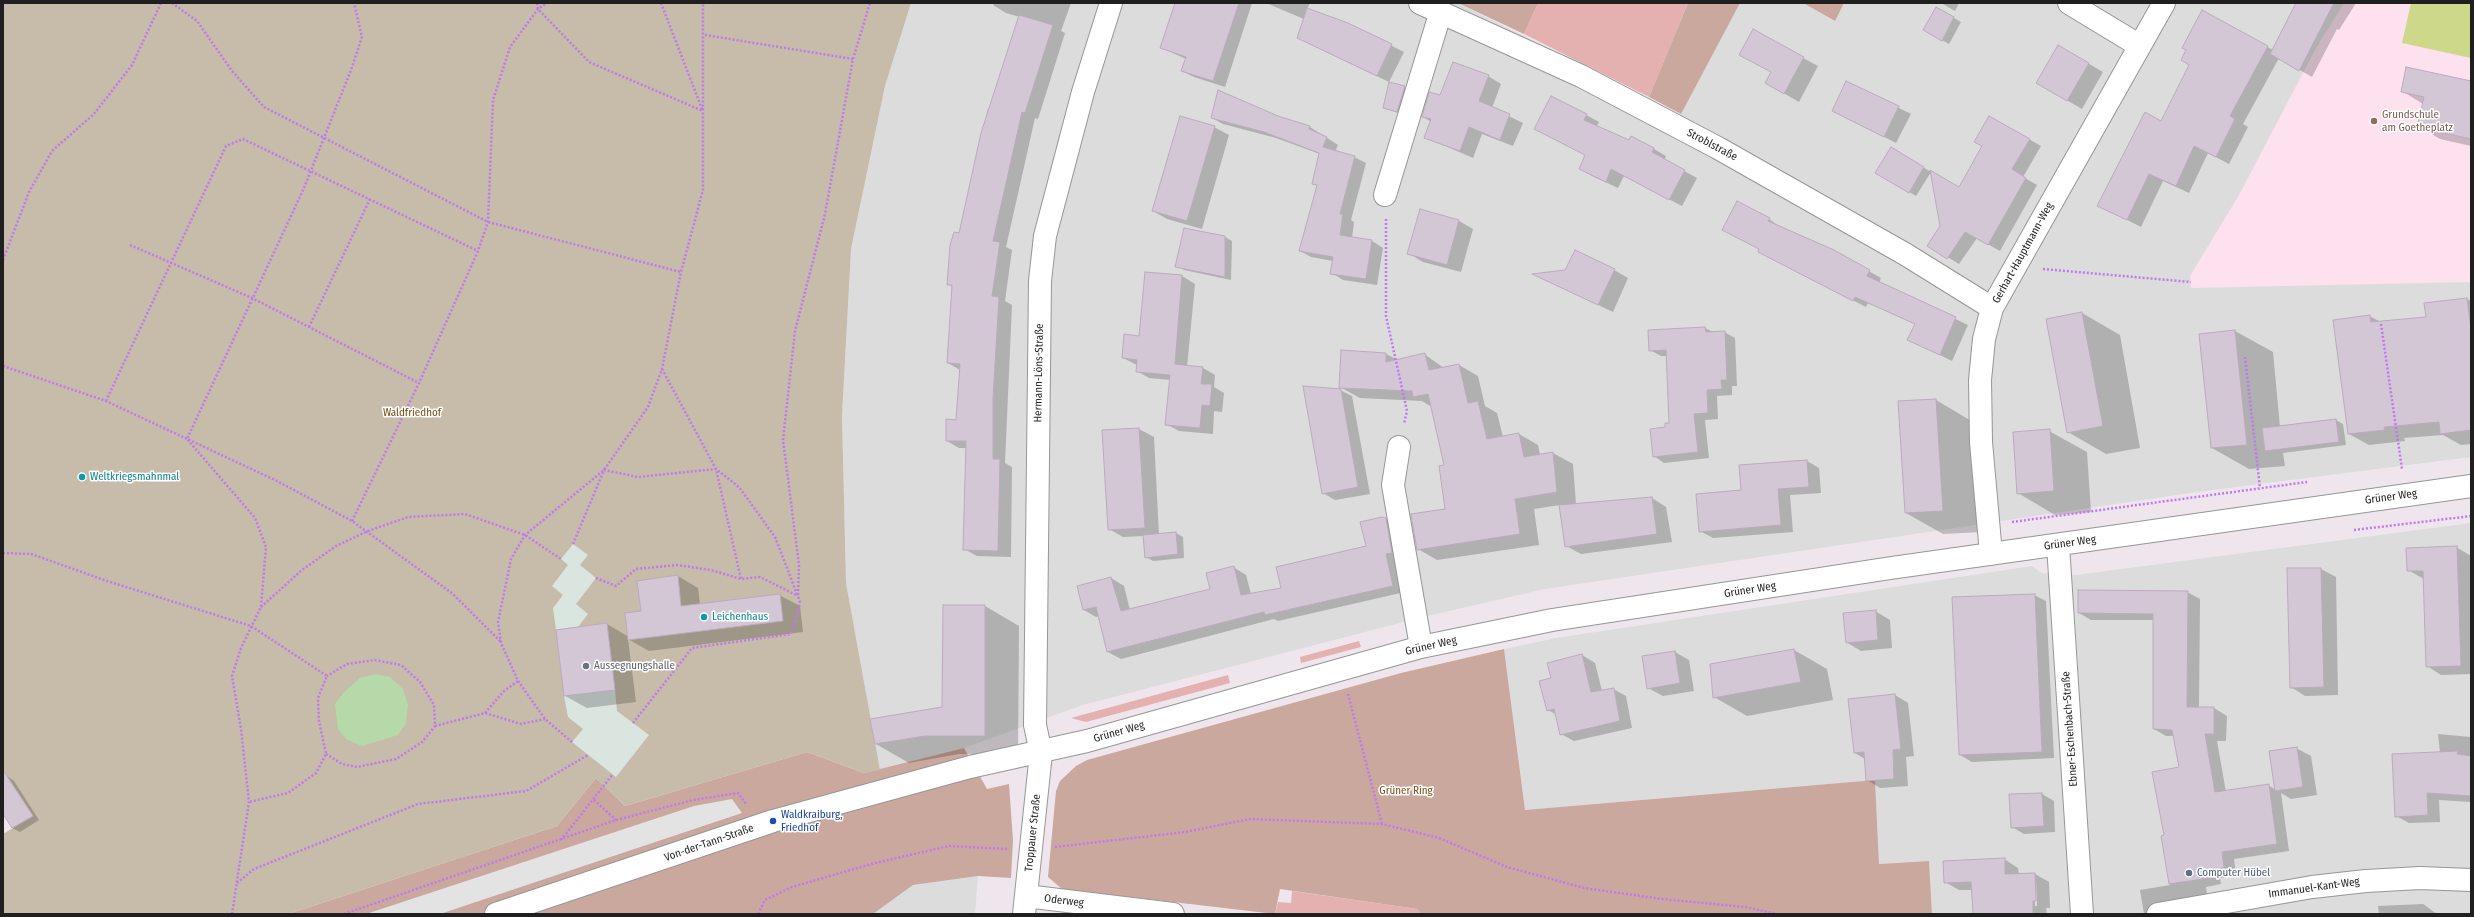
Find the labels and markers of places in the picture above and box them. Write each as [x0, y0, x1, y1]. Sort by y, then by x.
place label: Grundschule am Goetheplatz [2382, 108, 2453, 134]
marker: Grundschule am Goetheplatz [2369, 116, 2379, 126]
place label: Weltkriegsmahnmal [90, 470, 179, 484]
marker: Weltkriegsmahnmal [77, 472, 87, 482]
place label: Leichenhaus [712, 610, 768, 624]
marker: Leichenhaus [699, 612, 709, 622]
place label: Aussegnungshalle [594, 659, 675, 673]
marker: Aussegnungshalle [581, 661, 591, 671]
place label: Waldkraiburg, Friedhof [781, 808, 842, 834]
marker: Waldkraiburg, Friedhof [768, 816, 778, 826]
place label: Computer Hübel [2197, 866, 2270, 880]
marker: Computer Hübel [2184, 868, 2194, 878]

